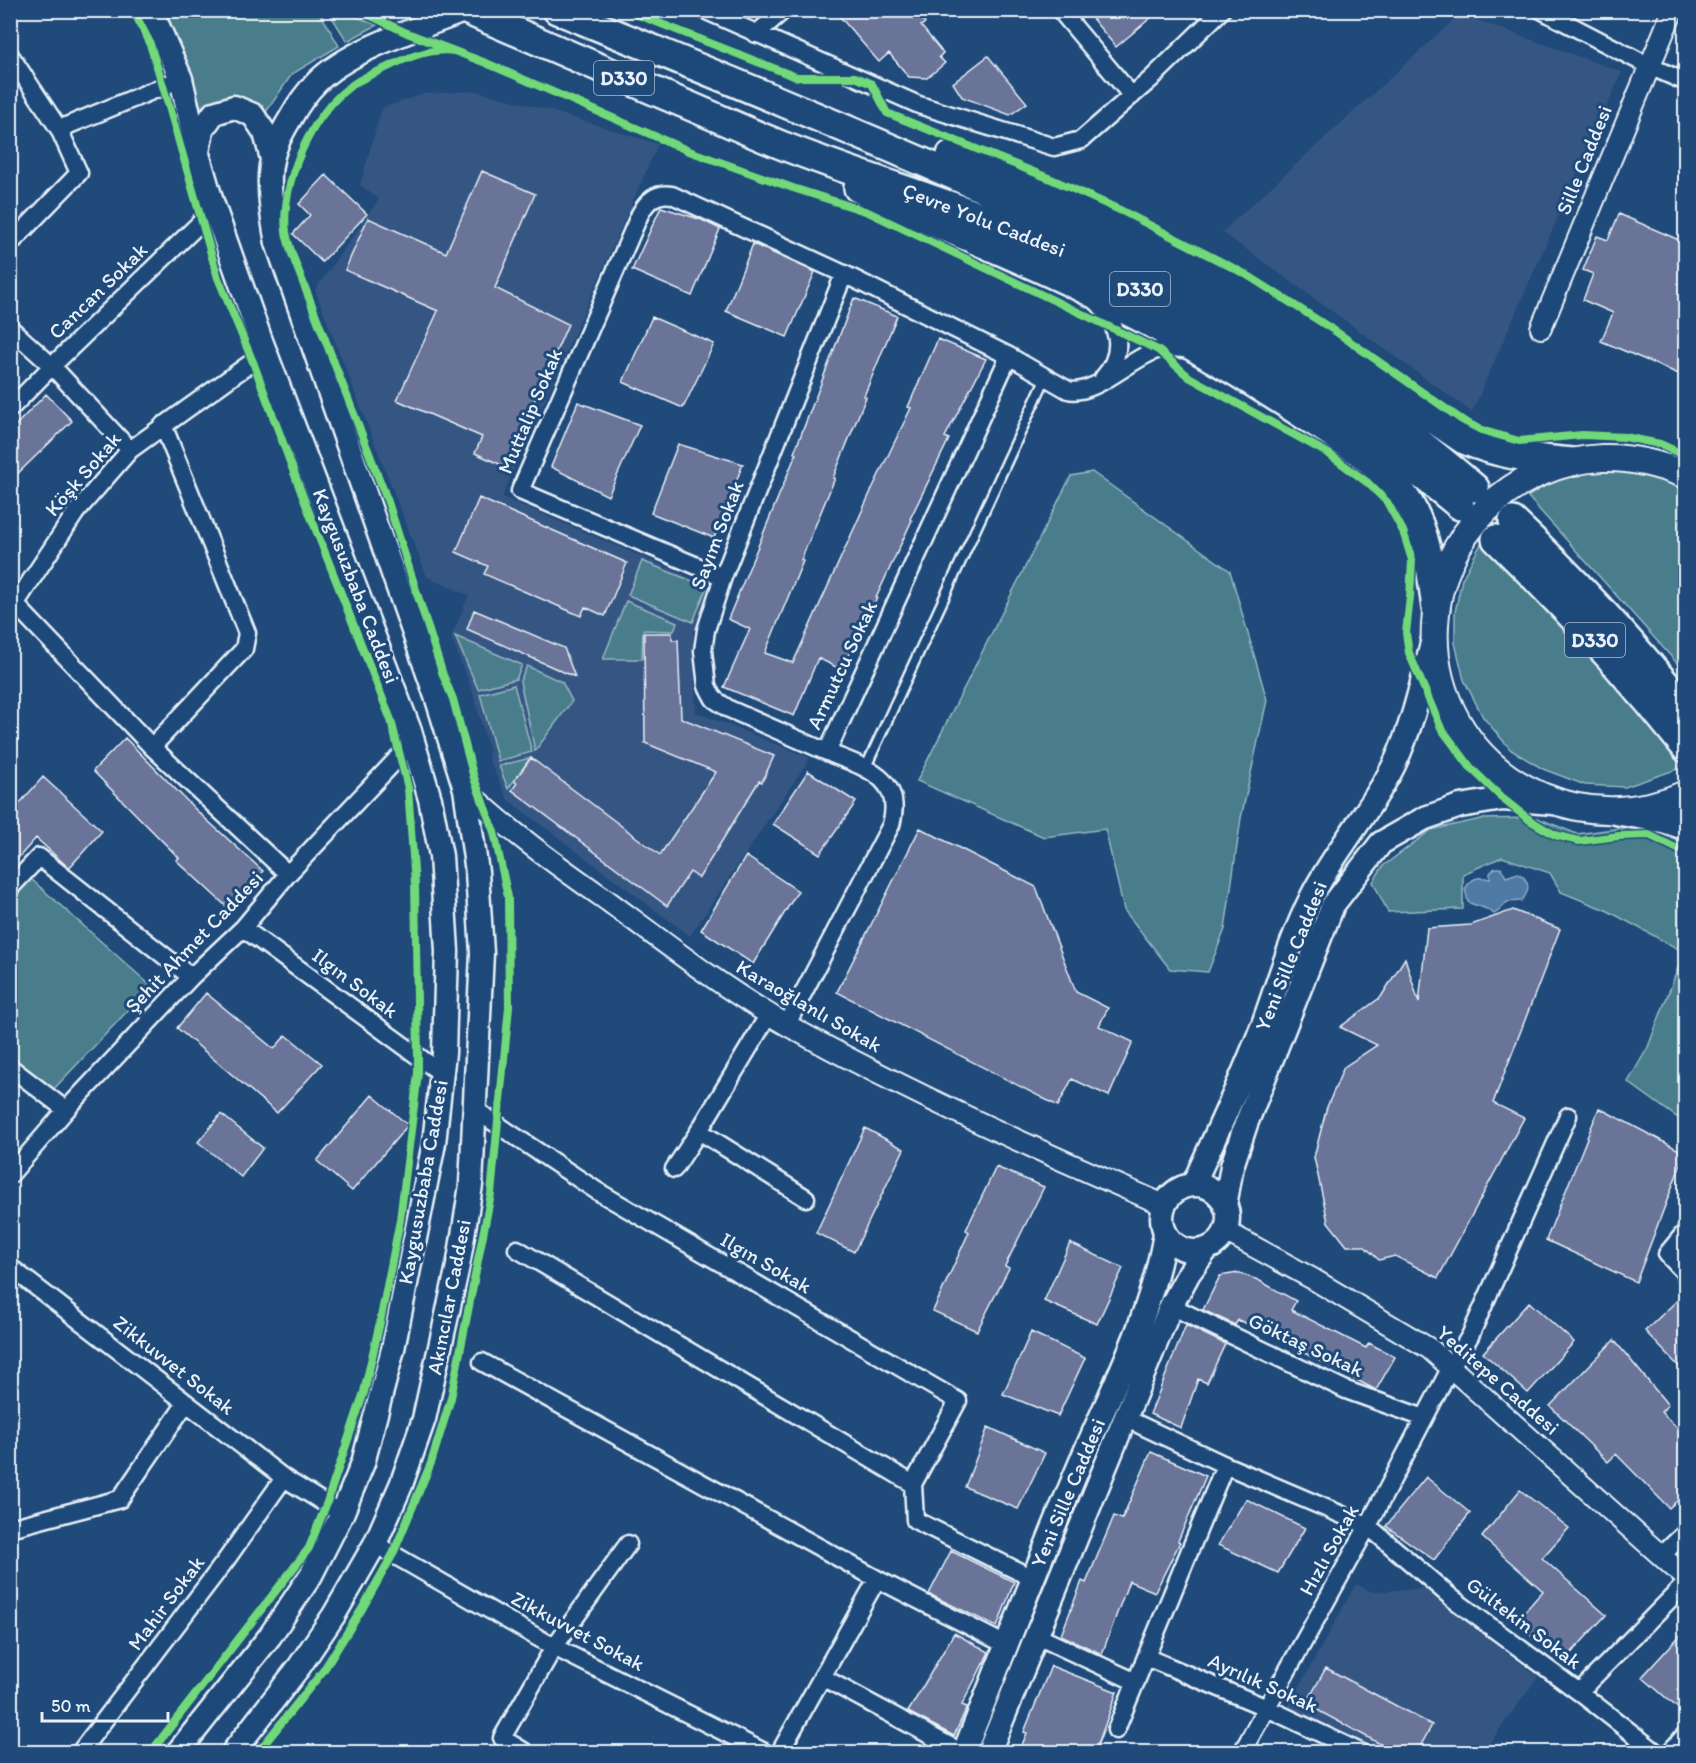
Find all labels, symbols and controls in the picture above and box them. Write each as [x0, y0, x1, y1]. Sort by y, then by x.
road number: D330 [594, 61, 654, 95]
street label: Sille Caddesi [1550, 101, 1617, 218]
street label: Çevre Yolu Caddesi [899, 177, 1069, 262]
street label: Cancan Sokak [43, 237, 153, 344]
road number: D330 [1110, 272, 1170, 306]
street label: Muttalip Sokak [492, 344, 567, 478]
street label: Köşk Sokak [39, 426, 126, 521]
street label: Sayım Sokak [684, 477, 749, 593]
street label: Kaygusuzbaba Caddesi [308, 485, 405, 687]
street label: Armutcu Sokak [801, 596, 882, 733]
road number: D330 [1565, 623, 1625, 657]
street label: Şehit Ahmet Caddesi [119, 865, 268, 1018]
street label: Yeni Sille Caddesi [1249, 877, 1332, 1034]
street label: Ilgın Sokak [307, 942, 403, 1023]
street label: Karaoğlanlı Sokak [732, 954, 887, 1057]
street label: Kaygusuzbaba Caddesi [392, 1078, 453, 1286]
street label: Akıncılar Caddesi [421, 1217, 476, 1377]
street label: Ilgın Sokak [716, 1227, 816, 1299]
street label: Göktaş Sokak [1245, 1307, 1368, 1382]
street label: Zikkuvvet Sokak [109, 1309, 240, 1420]
street label: Yeditepe Caddesi [1432, 1320, 1565, 1440]
street label: Yeni Sille Caddesi [1025, 1415, 1110, 1571]
street label: Hızlı Sokak [1293, 1500, 1364, 1600]
street label: Mahir Sokak [122, 1550, 209, 1655]
street label: Gültekin Sokak [1462, 1571, 1587, 1674]
street label: Zikkuvvet Sokak [507, 1585, 649, 1676]
street label: Ayrılık Sokak [1204, 1647, 1322, 1718]
scale bar [42, 1685, 168, 1723]
text: 50 m [51, 1695, 91, 1717]

